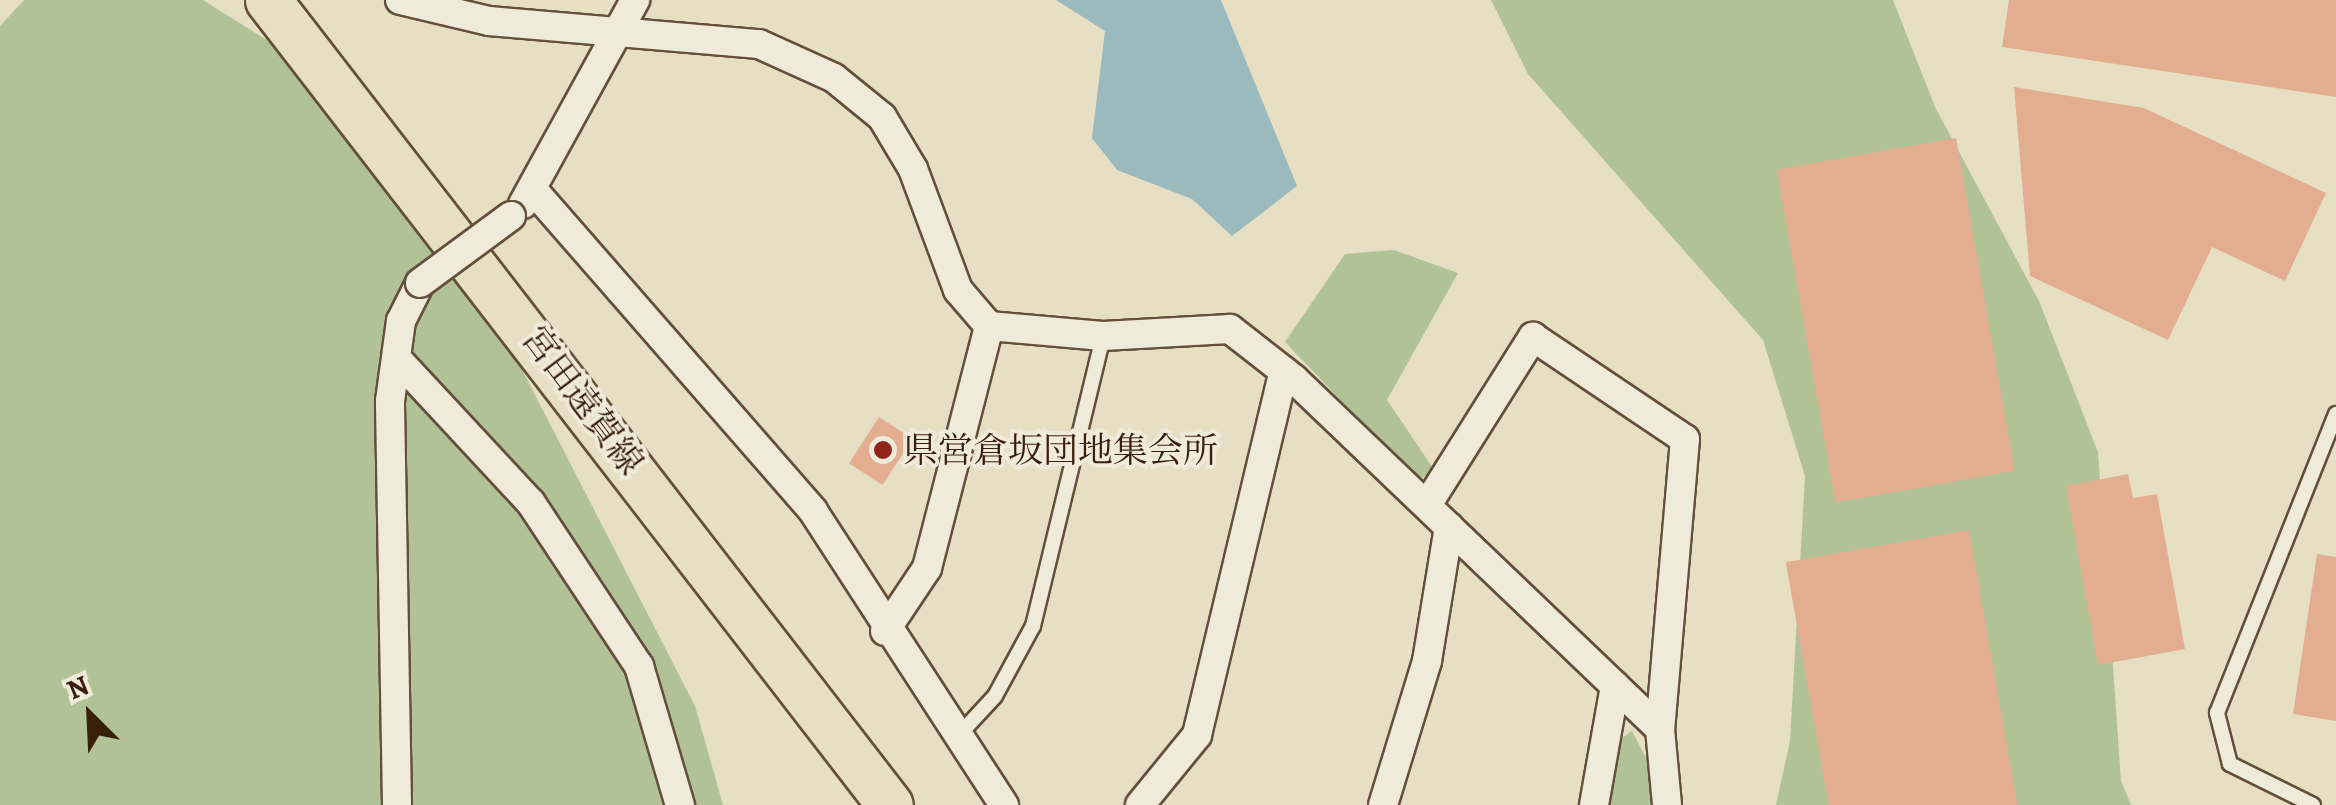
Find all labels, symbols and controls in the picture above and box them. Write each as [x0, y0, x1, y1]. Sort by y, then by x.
street label: 宮田遠賀線 [514, 317, 652, 483]
place label: 県営倉坂団地集会所 [903, 429, 1218, 471]
marker: 県営倉坂団地集会所 [872, 439, 894, 461]
north arrow [40, 665, 140, 765]
text: N [61, 666, 95, 709]

